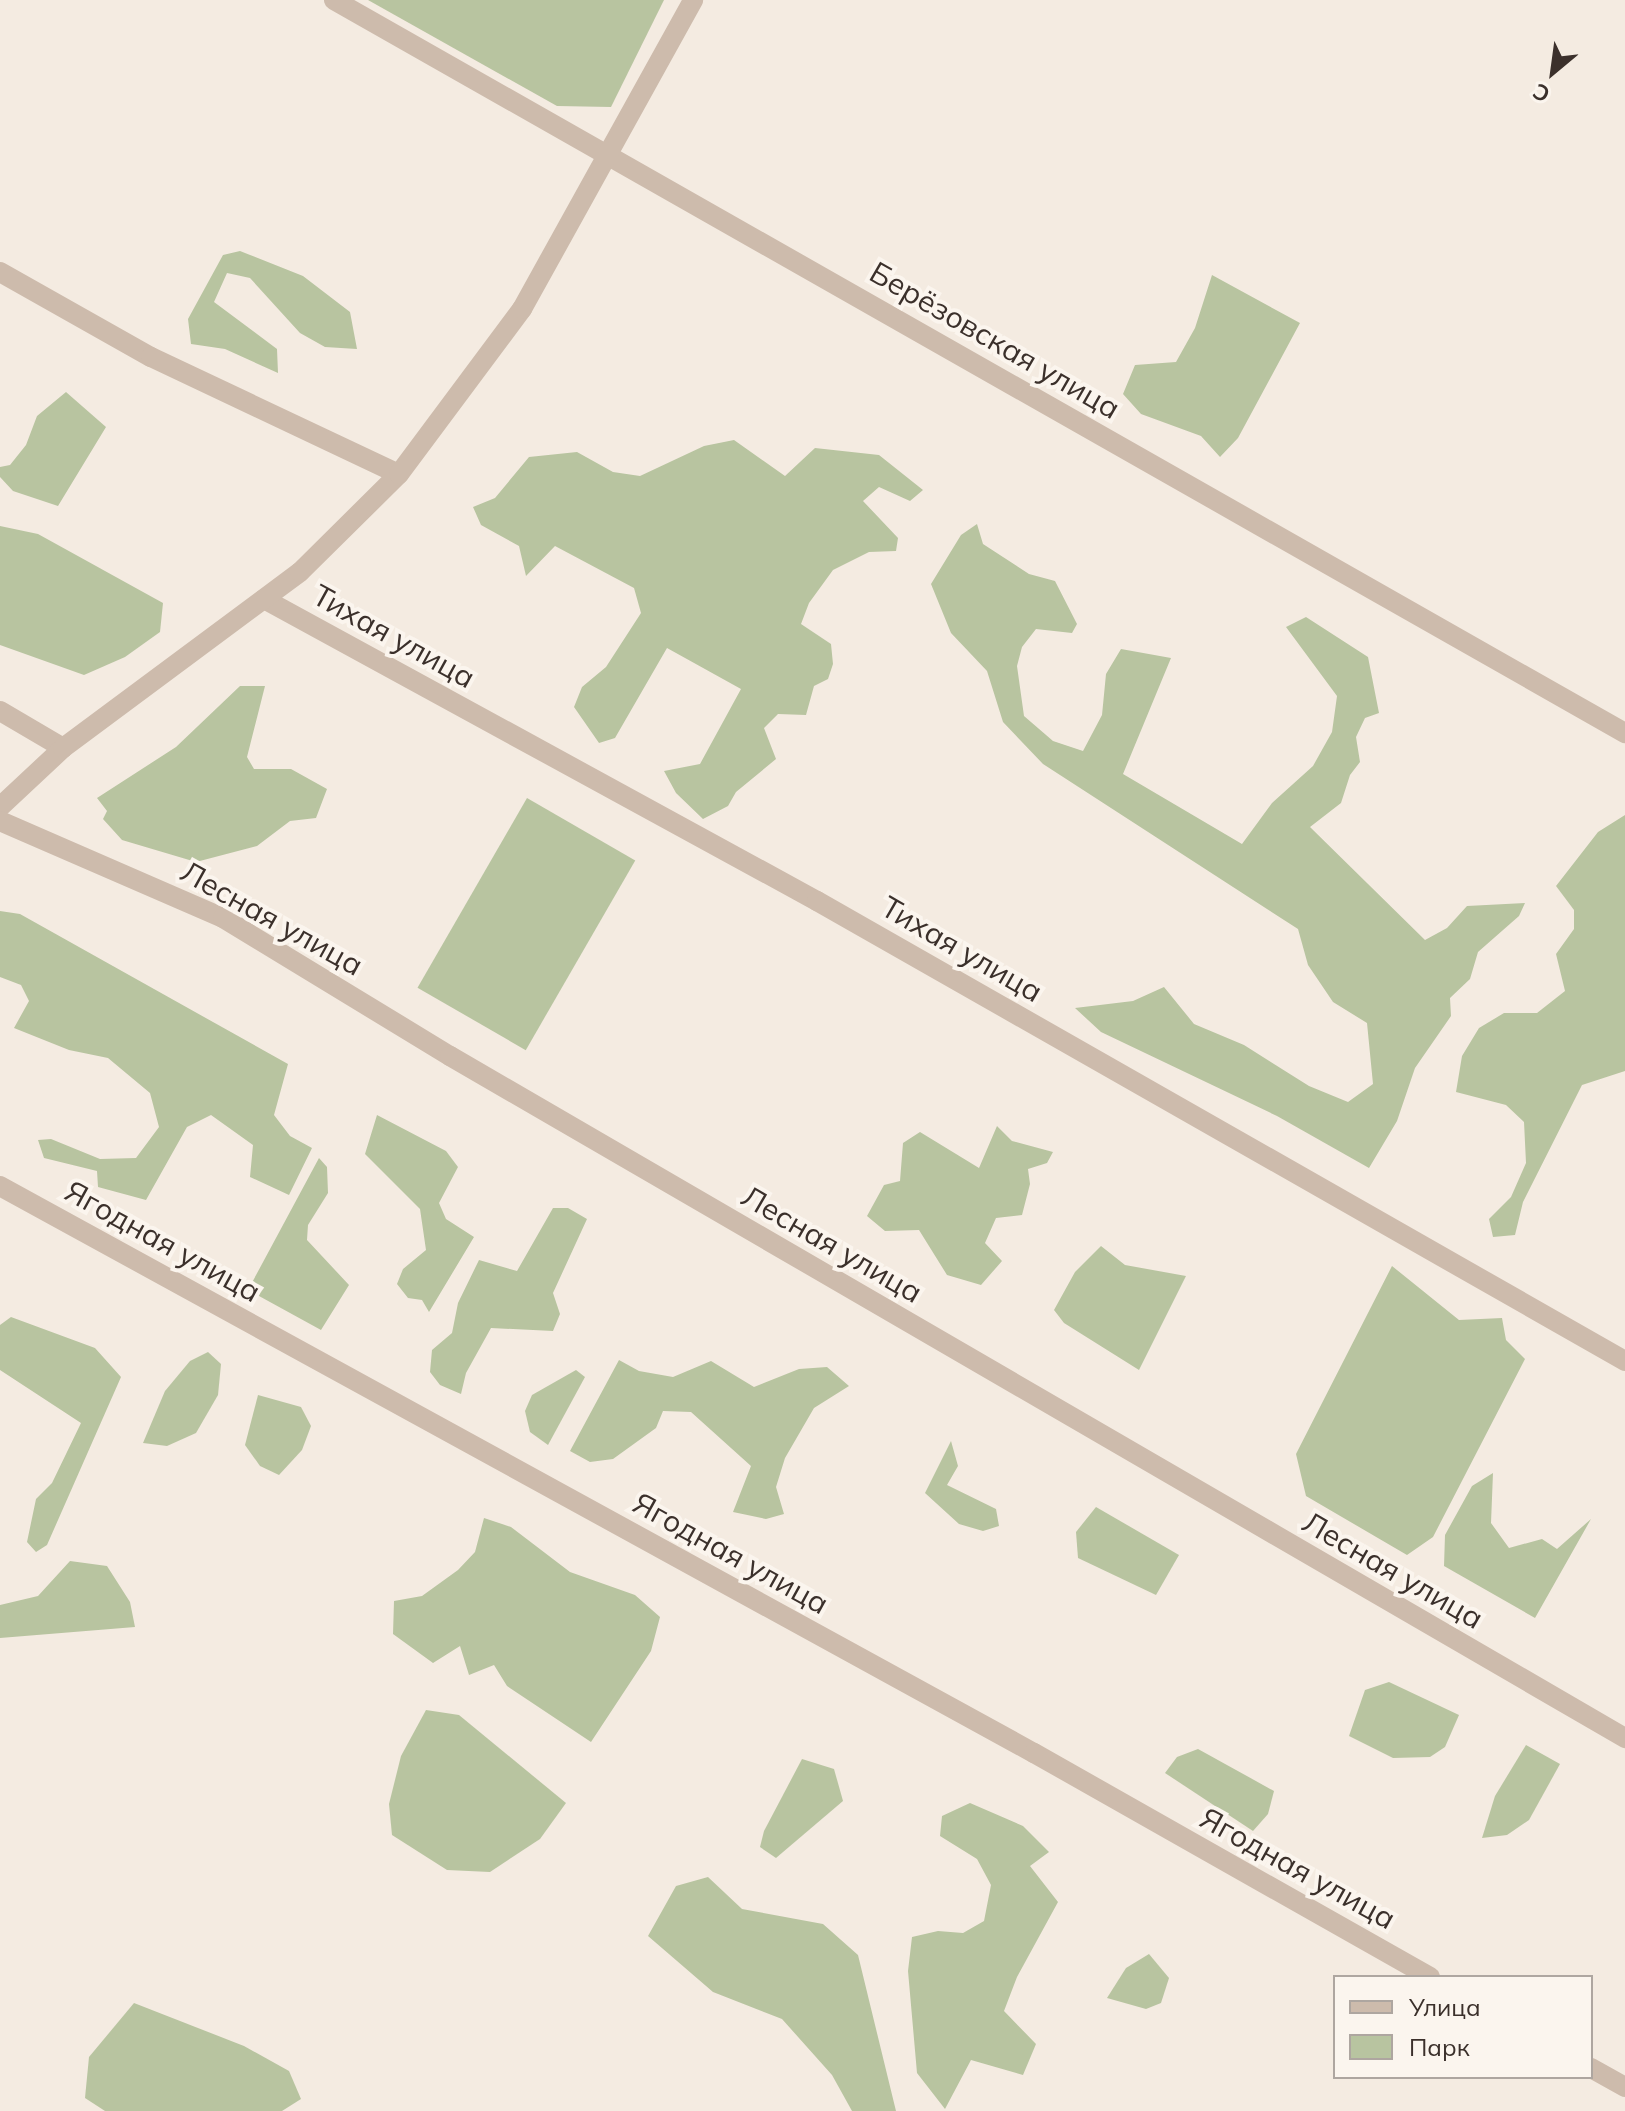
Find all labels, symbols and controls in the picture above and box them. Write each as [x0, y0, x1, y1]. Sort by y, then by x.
north arrow [1513, 32, 1593, 112]
text: С [1528, 77, 1555, 109]
street label: Берёзовская улица [864, 254, 1126, 426]
street label: Тихая улица [307, 577, 481, 695]
street label: Лесная улица [175, 853, 369, 983]
street label: Тихая улица [875, 888, 1049, 1010]
street label: Ягодная улица [59, 1173, 267, 1309]
street label: Лесная улица [735, 1178, 929, 1310]
street label: Ягодная улица [627, 1485, 835, 1621]
street label: Лесная улица [1296, 1504, 1490, 1636]
street label: Ягодная улица [1194, 1800, 1402, 1936]
legend [1333, 1975, 1593, 2079]
text: Улица [1409, 1992, 1481, 2022]
text: Парк [1409, 2032, 1470, 2062]

